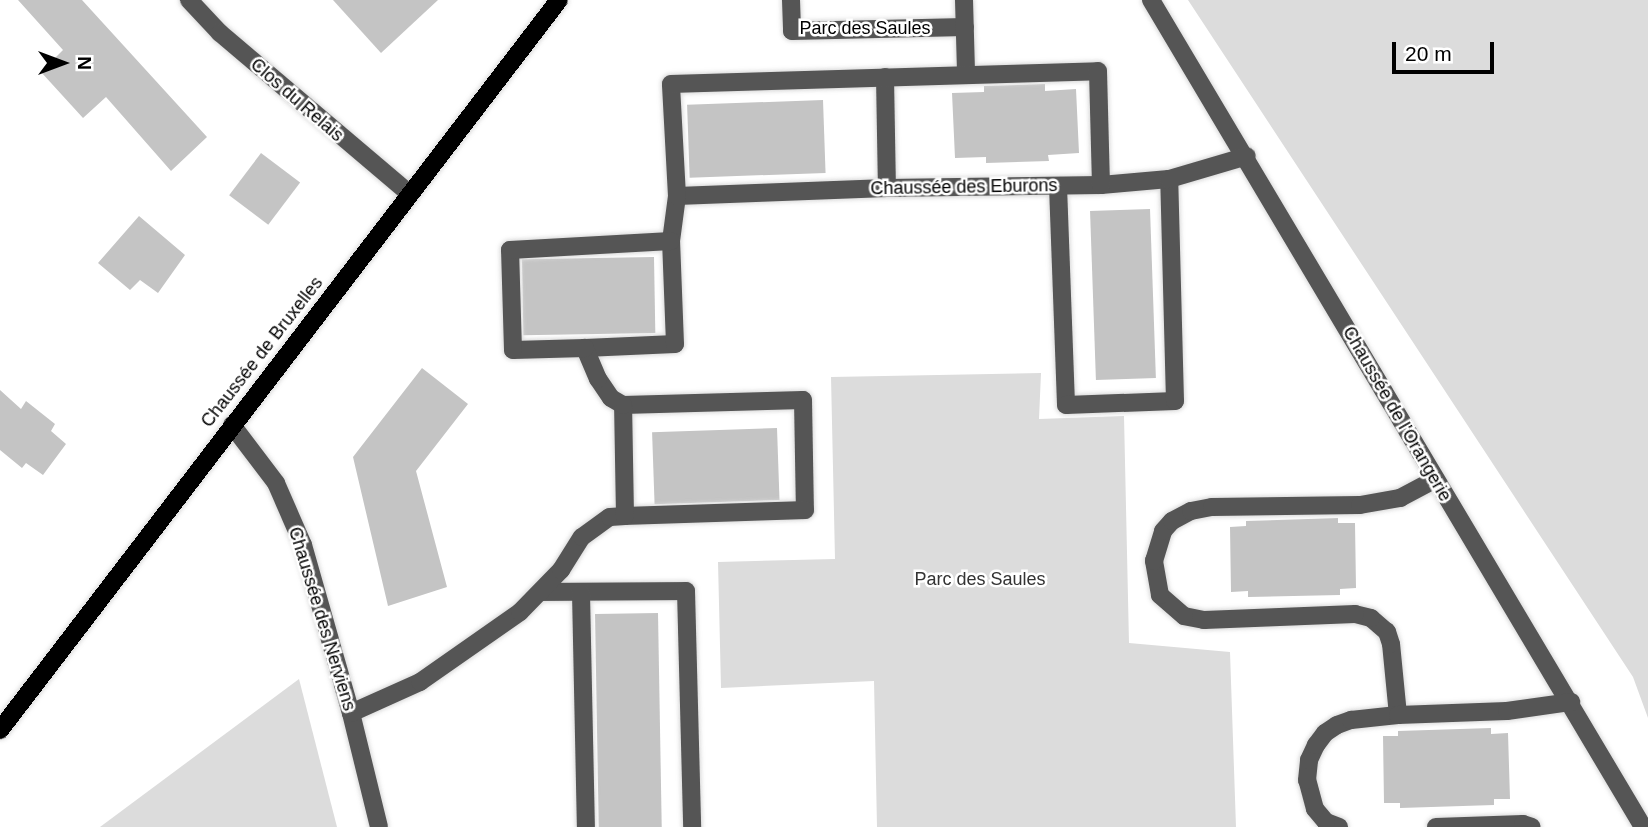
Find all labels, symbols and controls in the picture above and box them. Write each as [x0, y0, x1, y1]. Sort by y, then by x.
street label: Parc des Saules [799, 17, 931, 39]
north arrow [28, 28, 98, 98]
scale bar [1396, 28, 1498, 72]
text: 20 m [1405, 42, 1452, 65]
street label: Clos du Relais [246, 54, 348, 146]
text: N [74, 56, 95, 70]
street label: Chaussée des Eburons [870, 175, 1058, 199]
street label: Chaussée de Bruxelles [197, 272, 327, 432]
street label: Chaussée de l'Orangerie [1338, 323, 1456, 505]
street label: Chaussée des Nerviens [284, 524, 360, 714]
park label: Parc des Saules [914, 568, 1046, 590]

